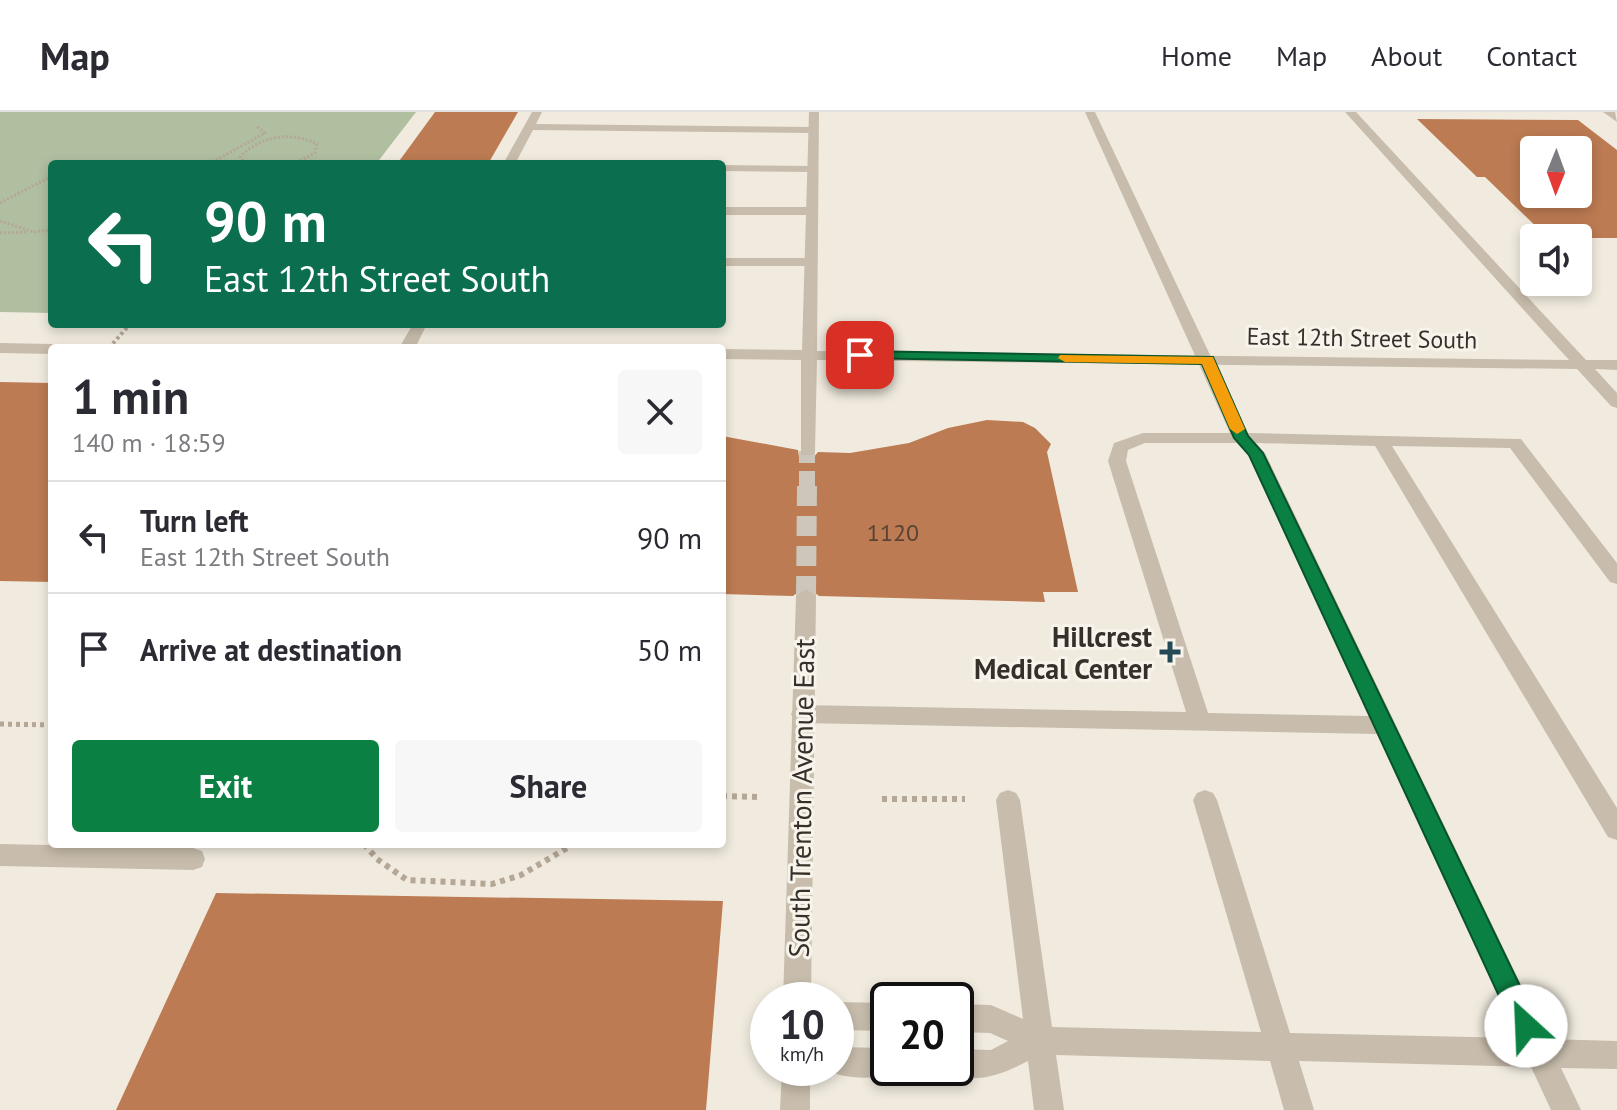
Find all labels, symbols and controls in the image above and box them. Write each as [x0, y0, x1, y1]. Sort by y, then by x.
text: Map [40, 31, 110, 80]
text: Home [1161, 37, 1232, 74]
text: Map [1276, 37, 1327, 74]
text: About [1371, 37, 1442, 74]
text: Contact [1486, 37, 1577, 74]
north arrow [1520, 136, 1592, 208]
map controls [1520, 136, 1592, 296]
text: 90 m [204, 185, 327, 257]
icon: left [72, 192, 176, 296]
button: sound [1520, 224, 1592, 296]
text: East 12th Street South [204, 255, 550, 302]
street label: East 12th Street South [1246, 320, 1478, 356]
pin [826, 321, 894, 389]
icon: arrive [838, 333, 882, 377]
text: 1 min [72, 365, 189, 427]
button: close [618, 370, 702, 454]
text: 140 m · 18:59 [72, 426, 226, 459]
text: Turn left [140, 501, 248, 540]
icon: left [72, 515, 116, 559]
house number: 1120 [867, 517, 919, 548]
text: 90 m [637, 518, 702, 557]
text: East 12th Street South [140, 540, 390, 573]
place label: Hillcrest Medical Center [974, 618, 1152, 687]
icon: arrive [72, 627, 116, 671]
text: Arrive at destination [140, 630, 402, 669]
text: 50 m [637, 630, 702, 669]
street label: South Trenton Avenue East [780, 638, 822, 958]
marker: Hillcrest Medical Center [1159, 641, 1181, 663]
button: Exit [72, 740, 379, 832]
button: Share [395, 740, 702, 832]
speed limit sign: 20 [870, 982, 974, 1086]
position arrow [1484, 984, 1568, 1068]
text: 10 [779, 998, 825, 1050]
text: km/h [780, 1041, 824, 1067]

